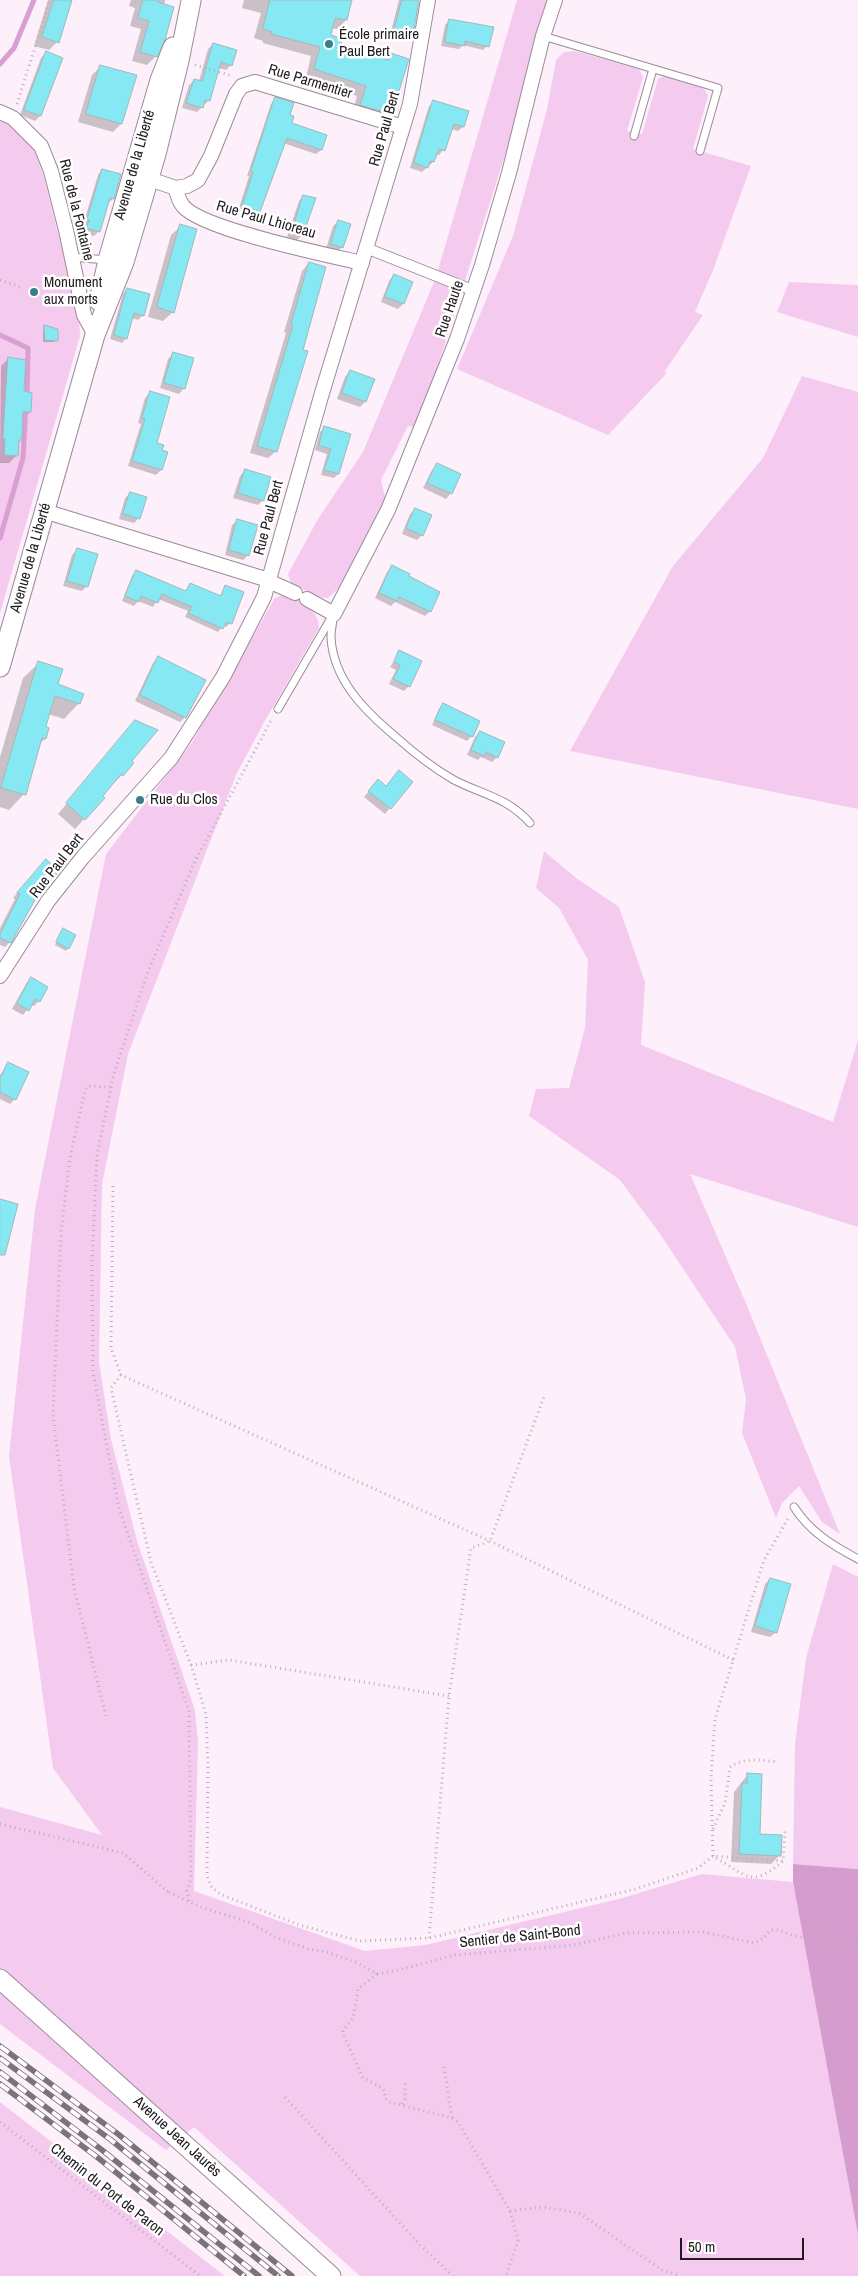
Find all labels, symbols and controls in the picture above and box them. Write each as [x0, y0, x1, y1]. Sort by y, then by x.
place label: École primaire Paul Bert [339, 26, 419, 61]
marker: École primaire Paul Bert [323, 38, 335, 50]
street label: Rue Parmentier [266, 61, 354, 103]
street label: Rue Paul Bert [366, 90, 404, 168]
street label: Avenue de la Liberté [111, 108, 159, 222]
street label: Rue de la Fontaine [55, 157, 97, 263]
street label: Rue Paul Lhioreau [214, 197, 318, 243]
place label: Monument aux morts [44, 274, 102, 309]
street label: Rue Haute [432, 278, 468, 340]
marker: Monument aux morts [28, 286, 40, 298]
street label: Rue Paul Bert [250, 479, 288, 557]
street label: Avenue de la Liberté [7, 501, 55, 615]
place label: Rue du Clos [150, 791, 218, 809]
marker: Rue du Clos [134, 794, 146, 806]
street label: Rue Paul Bert [26, 830, 88, 902]
street label: Sentier de Saint-Bond [459, 1922, 581, 1952]
street label: Avenue Jean Jaurès [129, 2093, 225, 2181]
street label: Chemin du Port de Paron [47, 2140, 167, 2240]
scale bar [683, 2228, 807, 2260]
text: 50 m [688, 2236, 715, 2257]

